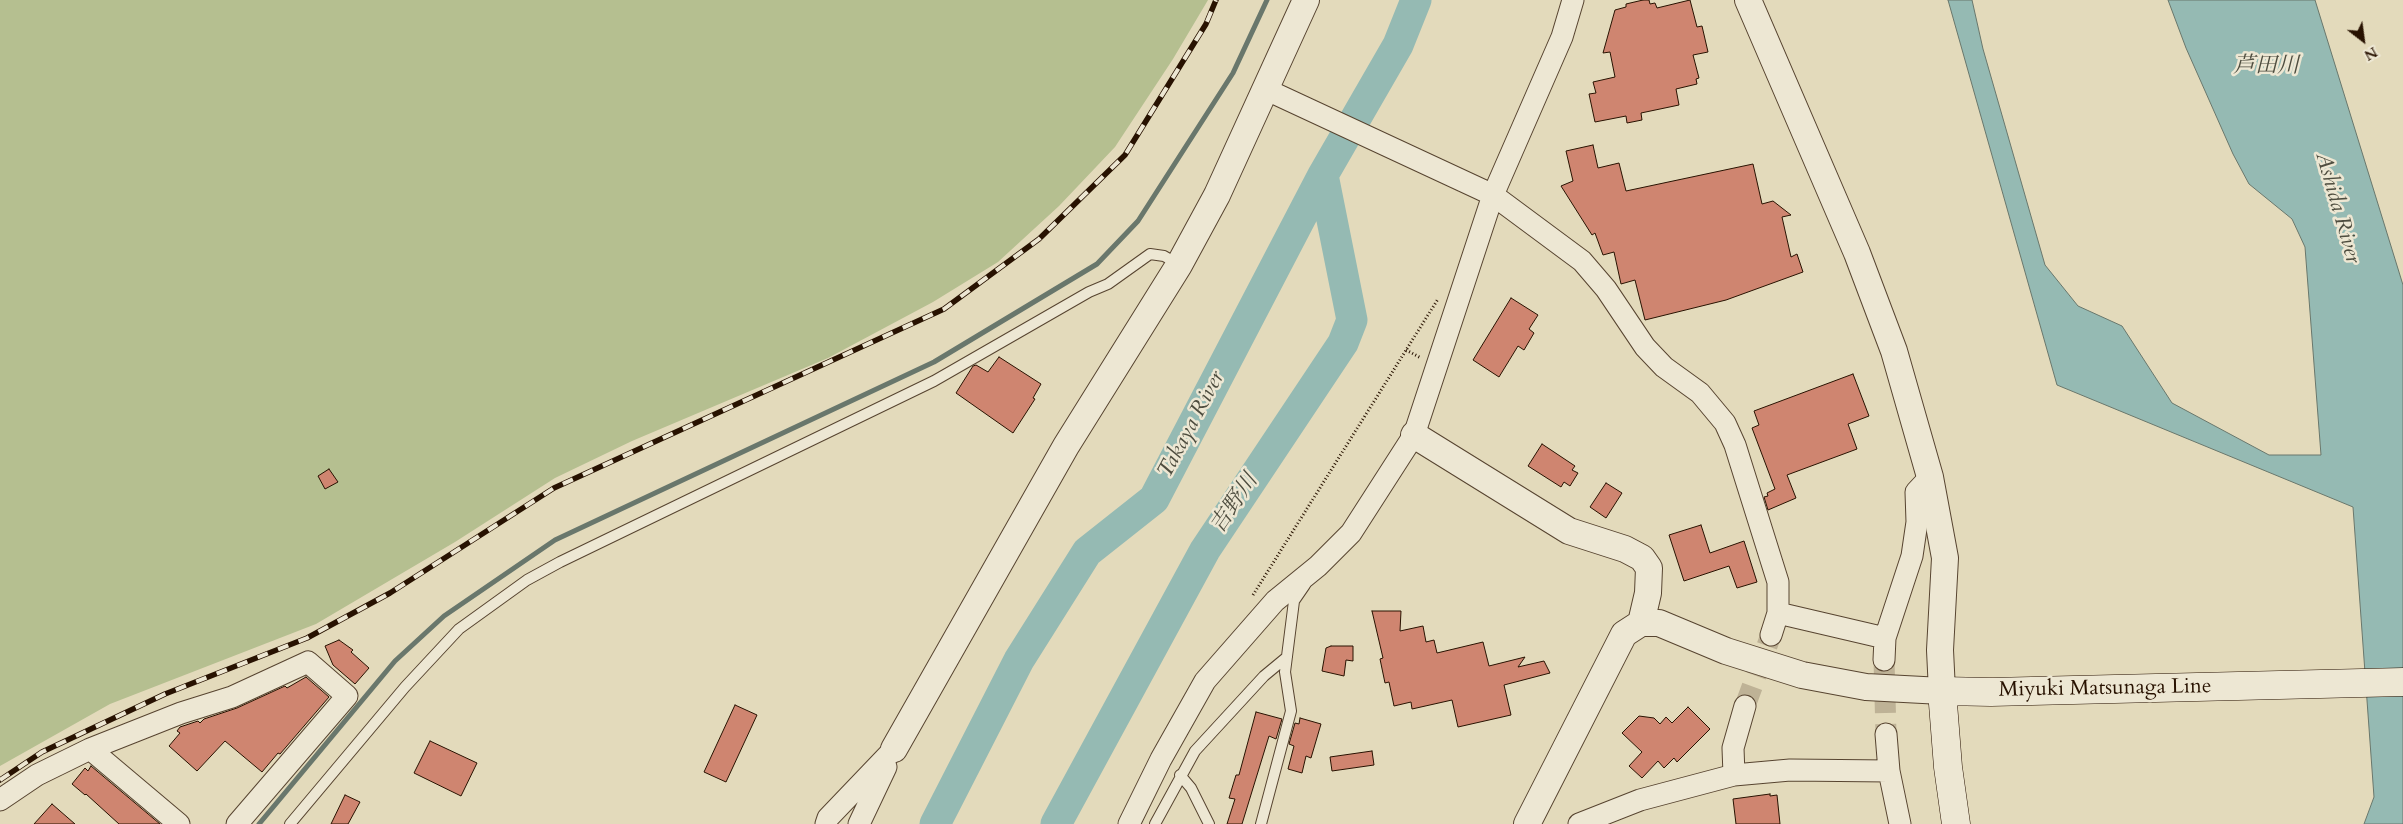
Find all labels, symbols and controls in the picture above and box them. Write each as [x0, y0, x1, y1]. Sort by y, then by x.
north arrow [2338, 15, 2388, 65]
text: N [2361, 42, 2381, 65]
water label: 芦田川 [2233, 54, 2299, 80]
water label: Ashida River [2309, 149, 2365, 267]
water label: Takaya River [1153, 367, 1231, 483]
water label: 吉野川 [1206, 469, 1264, 539]
street label: Miyuki Matsunaga Line [1998, 675, 2212, 703]

